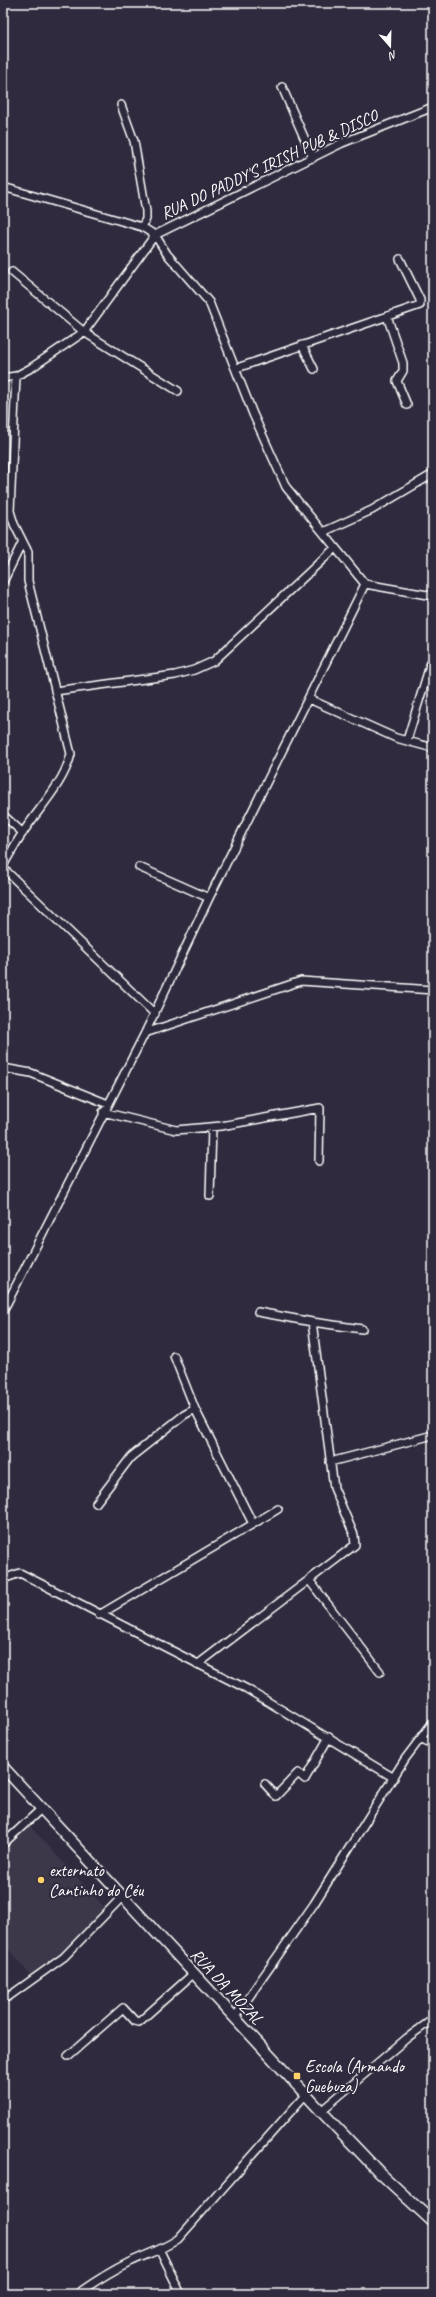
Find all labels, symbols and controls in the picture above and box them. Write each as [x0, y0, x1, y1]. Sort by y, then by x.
north arrow [370, 26, 410, 66]
text: N [386, 48, 399, 64]
street label: RUA DO PADDY'S IRISH PUB & DISCO [158, 104, 382, 224]
place label: externato Cantinho do Céu [49, 1860, 145, 1901]
marker: externato Cantinho do Céu [36, 1875, 46, 1885]
street label: RUA DA MOZAL [186, 1944, 268, 2029]
place label: Escola (Armando Guebuza) [305, 2056, 406, 2097]
marker: Escola (Armando Guebuza) [292, 2071, 302, 2081]

